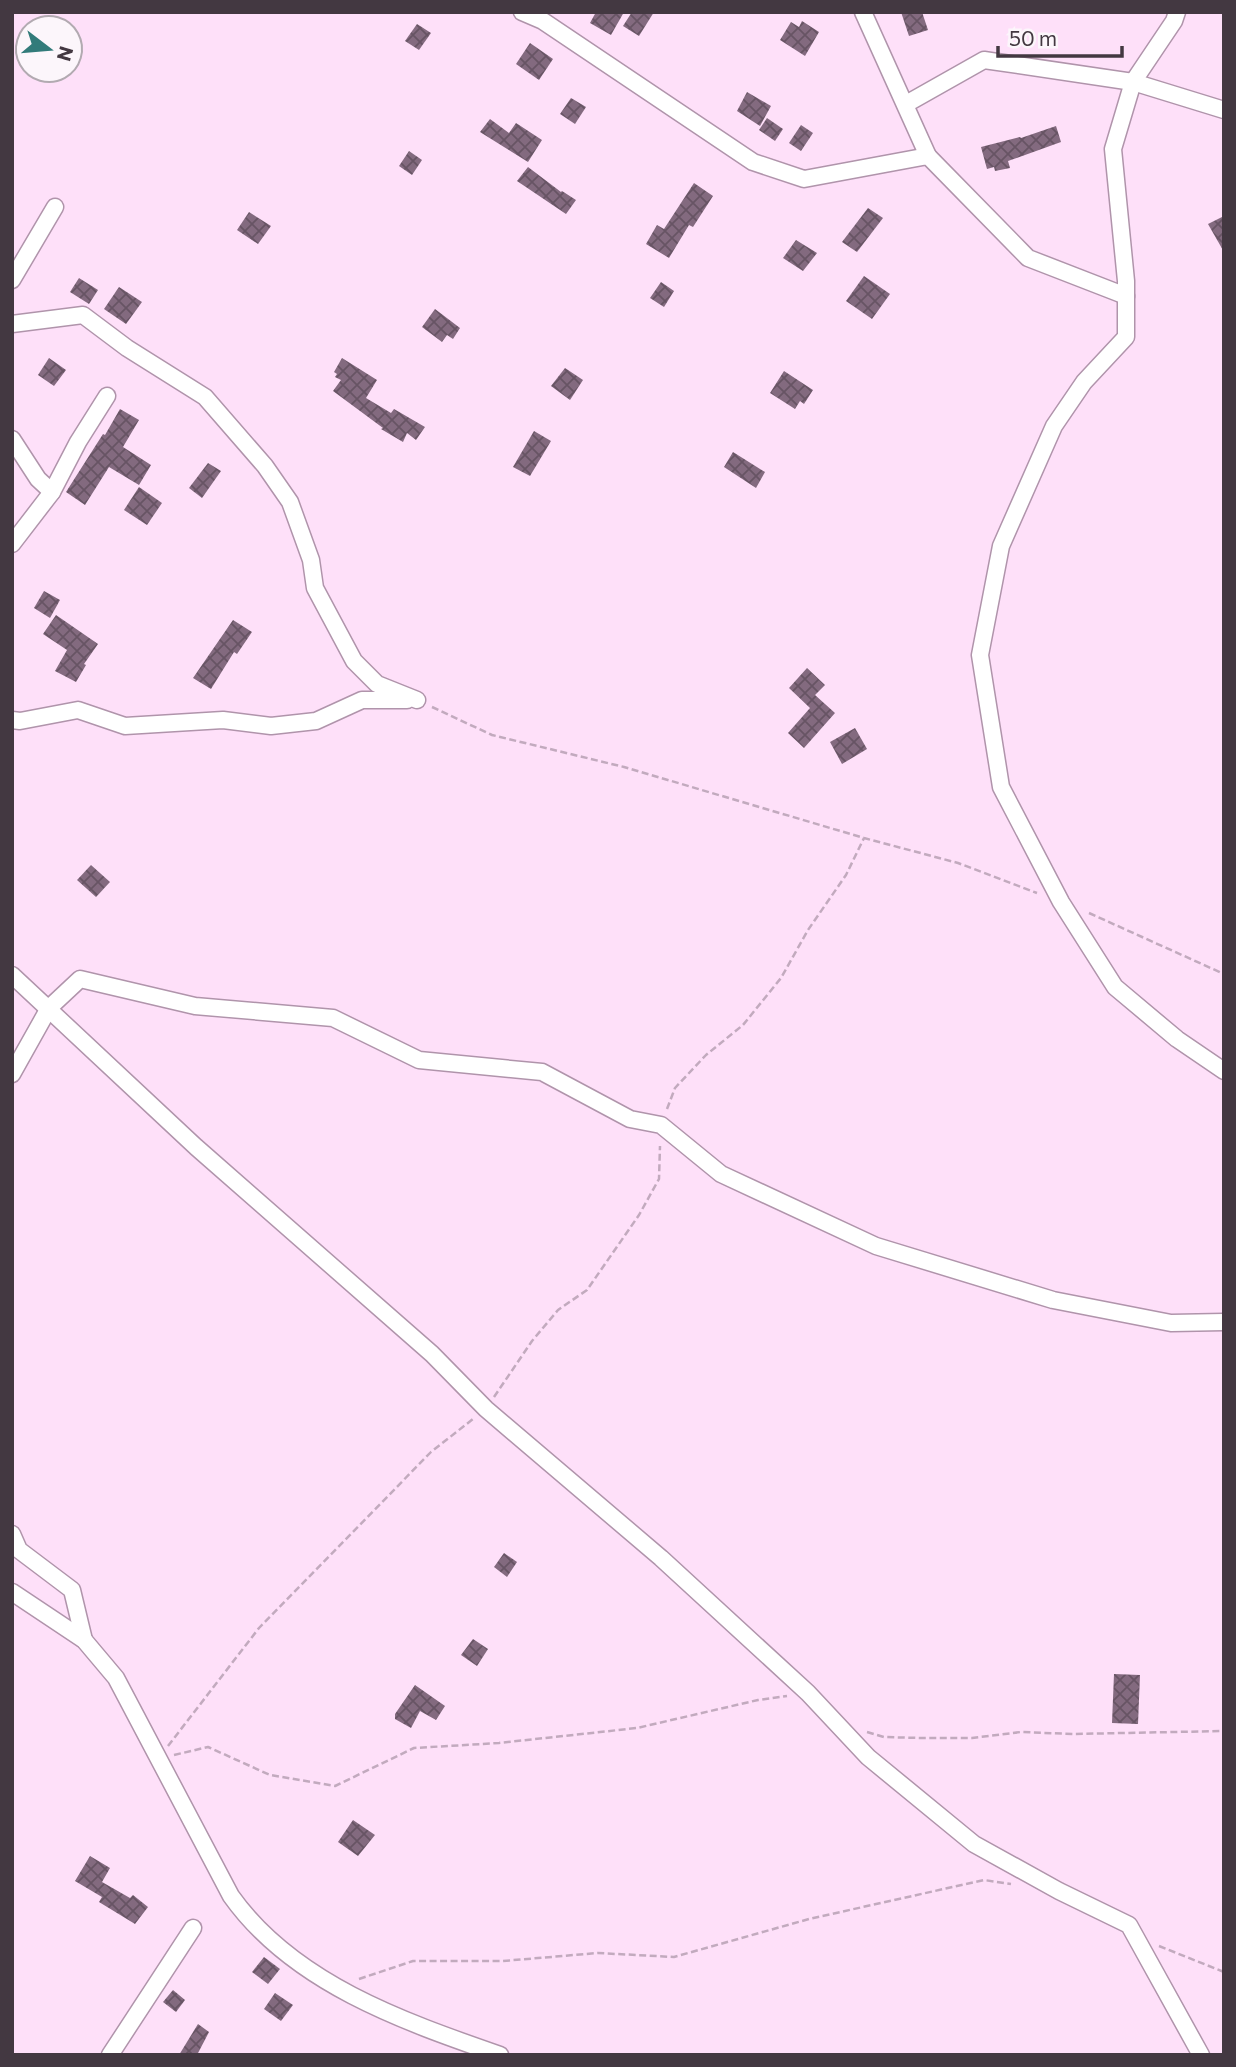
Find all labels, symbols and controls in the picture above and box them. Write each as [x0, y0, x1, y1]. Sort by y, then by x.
north arrow [14, 14, 84, 84]
scale bar [998, 14, 1122, 58]
text: 50 m [1009, 25, 1057, 50]
text: N [53, 44, 79, 64]

